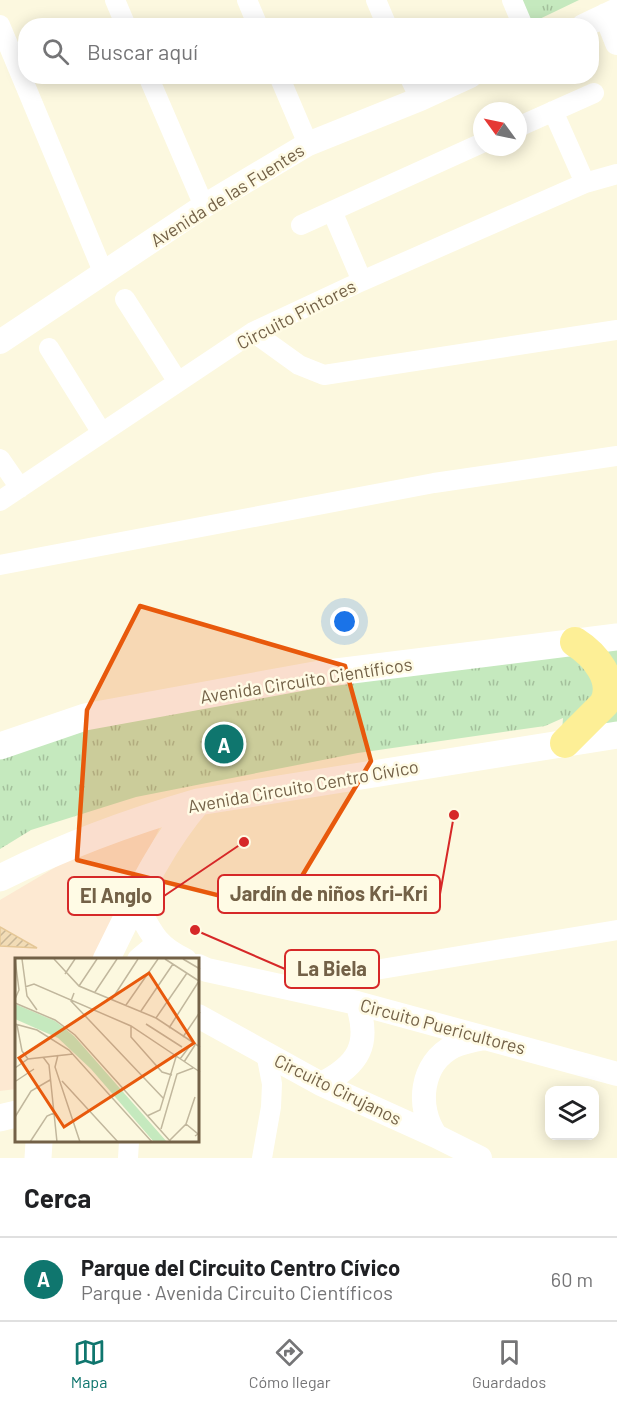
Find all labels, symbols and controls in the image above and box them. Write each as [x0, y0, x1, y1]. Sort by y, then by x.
search box [18, 18, 599, 84]
icon: search [39, 35, 72, 68]
text: Buscar aquí [87, 38, 198, 64]
north arrow [473, 102, 527, 156]
street label: Avenida de las Fuentes [146, 139, 308, 251]
street label: Circuito Pintores [233, 274, 359, 354]
your location [330, 607, 359, 636]
street label: Avenida Circuito Científicos [198, 652, 414, 708]
pin: A [204, 722, 244, 766]
street label: Avenida Circuito Centro Cívico [186, 755, 420, 817]
callout: Jardín de niños Kri-Kri [218, 875, 440, 913]
callout: El Anglo [68, 877, 164, 915]
text: Jardín de niños Kri-Kri [230, 881, 428, 905]
text: El Anglo [80, 883, 152, 907]
callout: La Biela [285, 950, 379, 988]
text: La Biela [297, 956, 367, 980]
inset map [15, 958, 200, 1143]
street label: Circuito Puericultores [358, 993, 528, 1059]
street label: Circuito Cirujanos [271, 1049, 405, 1129]
map controls [545, 1086, 599, 1140]
button: layers [545, 1086, 599, 1140]
text: Cerca [24, 1182, 91, 1213]
text: Parque del Circuito Centro Cívico [81, 1254, 400, 1280]
text: A [37, 1267, 50, 1291]
text: 60 m [551, 1267, 593, 1291]
text: Parque · Avenida Circuito Científicos [81, 1280, 393, 1304]
tab: Mapa [71, 1336, 107, 1391]
tab: Cómo llegar [249, 1336, 331, 1391]
tab: Guardados [472, 1336, 546, 1391]

